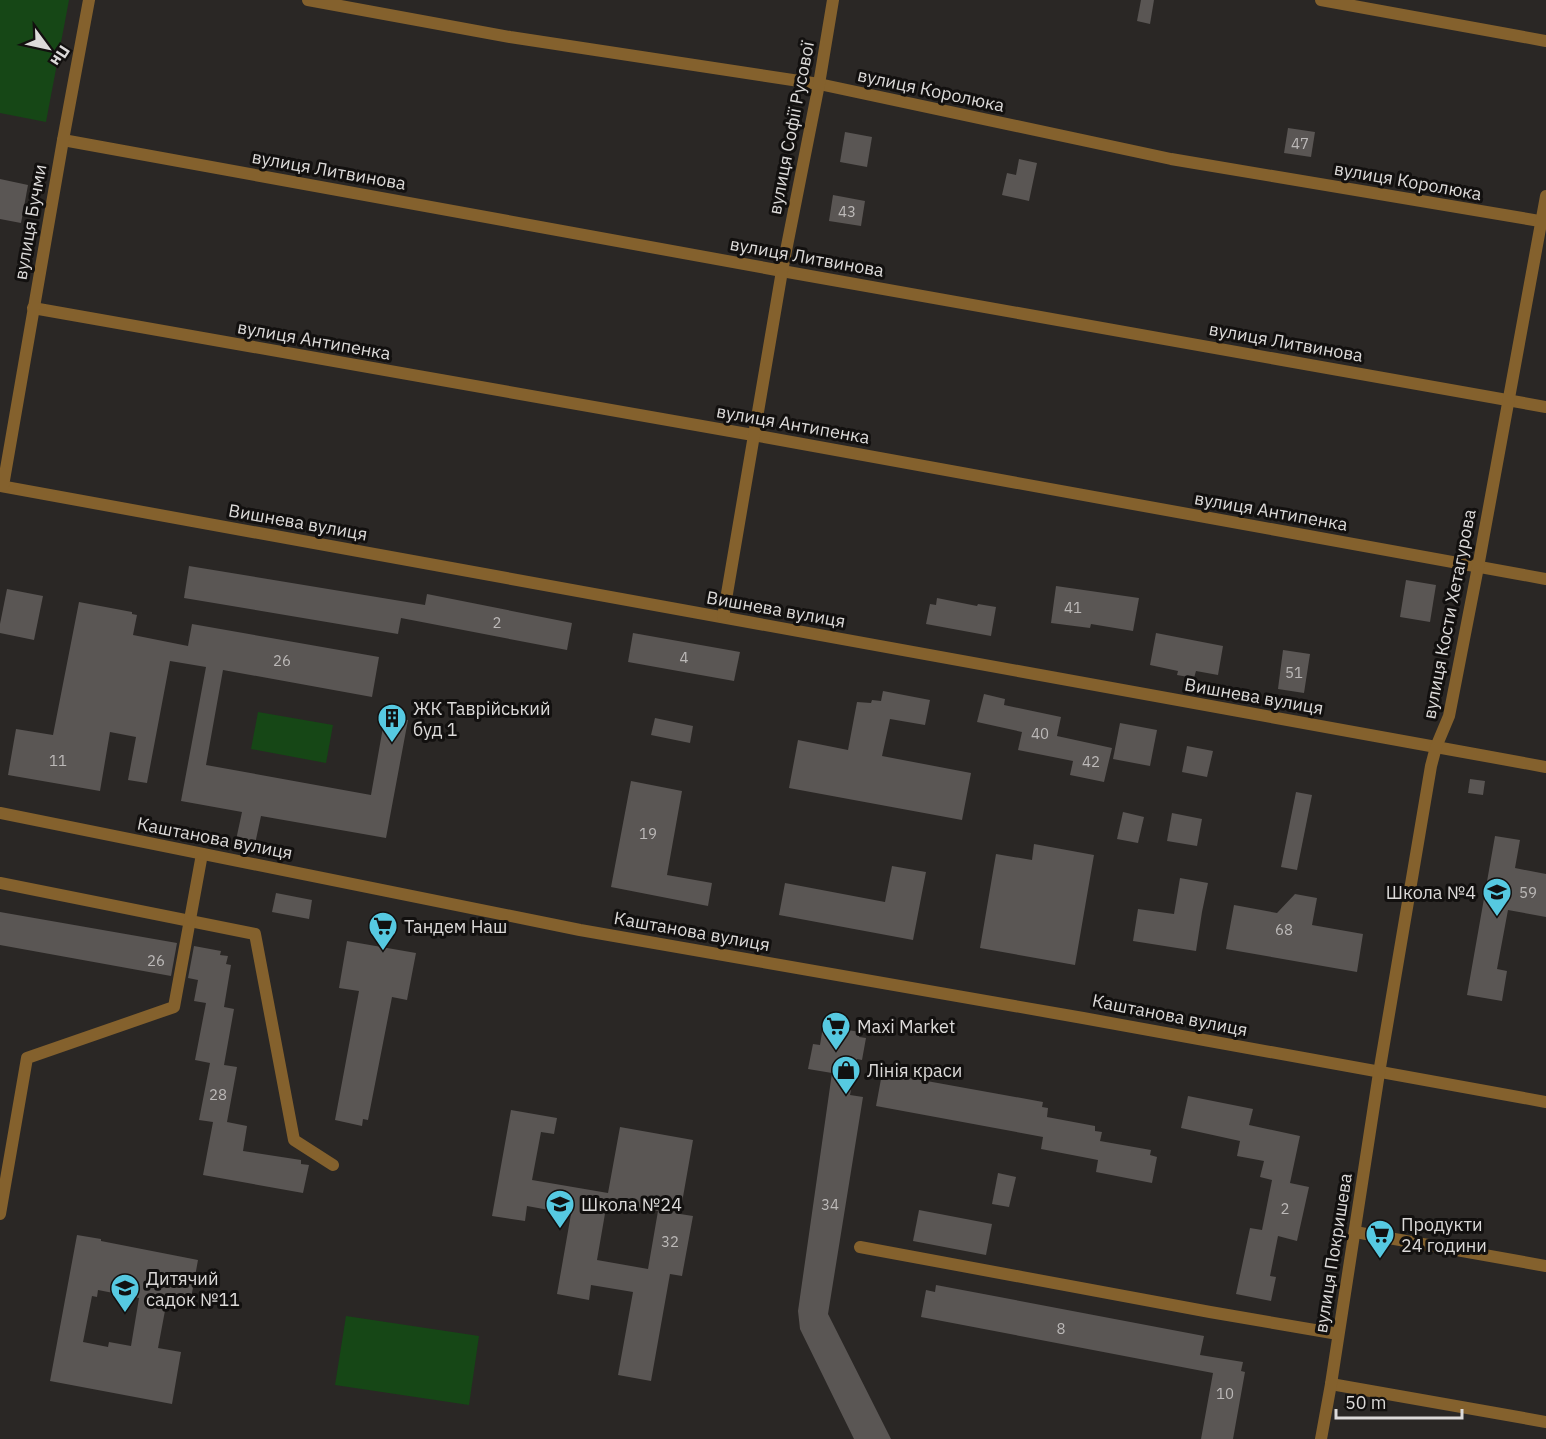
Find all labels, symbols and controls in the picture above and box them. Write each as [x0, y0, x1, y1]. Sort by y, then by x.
north arrow [18, 18, 78, 78]
street label: вулиця Софії Русової [763, 39, 819, 217]
text: Пн [46, 42, 75, 70]
street label: вулиця Королюка [855, 63, 1007, 117]
house number: 47 [1291, 134, 1309, 153]
street label: вулиця Литвинова [250, 145, 408, 195]
street label: вулиця Королюка [1332, 157, 1484, 205]
street label: вулиця Бучми [9, 162, 51, 282]
house number: 43 [838, 202, 856, 221]
street label: вулиця Литвинова [728, 232, 886, 282]
street label: вулиця Антипенка [236, 315, 393, 365]
street label: вулиця Литвинова [1207, 317, 1365, 367]
street label: вулиця Антипенка [715, 399, 872, 449]
street label: вулиця Антипенка [1193, 486, 1350, 536]
street label: Вишнева вулиця [227, 498, 369, 546]
street label: вулиця Кости Хетагурова [1417, 507, 1481, 721]
street label: Вишнева вулиця [705, 585, 847, 633]
house number: 41 [1064, 598, 1082, 617]
house number: 2 [492, 613, 502, 632]
house number: 4 [679, 648, 689, 667]
house number: 26 [273, 651, 291, 670]
house number: 51 [1285, 663, 1303, 682]
street label: Вишнева вулиця [1183, 672, 1325, 720]
place label: ЖК Таврійський буд 1 [413, 697, 550, 741]
building icon: ЖК Таврійський буд 1 [376, 702, 408, 744]
house number: 40 [1031, 724, 1049, 743]
house number: 11 [49, 751, 67, 770]
house number: 42 [1082, 752, 1100, 771]
street label: Каштанова вулиця [135, 812, 295, 864]
house number: 19 [639, 824, 657, 843]
school or university icon: Школа №4 [1481, 876, 1513, 918]
place label: Школа №4 [1386, 881, 1476, 904]
house number: 59 [1519, 883, 1537, 902]
street label: Каштанова вулиця [612, 906, 772, 956]
supermarket icon: Тандем Наш [367, 910, 399, 952]
place label: Тандем Наш [404, 915, 507, 938]
house number: 68 [1275, 920, 1293, 939]
house number: 26 [147, 951, 165, 970]
street label: Каштанова вулиця [1090, 989, 1250, 1041]
supermarket icon: Maxi Market [820, 1010, 852, 1052]
place label: Maxi Market [857, 1015, 955, 1038]
shop icon: Лінія краси [830, 1054, 862, 1096]
place label: Лінія краси [867, 1059, 962, 1082]
house number: 28 [209, 1085, 227, 1104]
street label: вулиця Покришева [1309, 1171, 1357, 1334]
school or university icon: Школа №24 [544, 1188, 576, 1230]
place label: Школа №24 [581, 1193, 682, 1216]
house number: 34 [821, 1195, 839, 1214]
house number: 2 [1280, 1199, 1290, 1218]
place label: Продукти 24 години [1401, 1213, 1487, 1257]
supermarket icon: Продукти 24 години [1364, 1218, 1396, 1260]
house number: 32 [661, 1232, 679, 1251]
place label: Дитячий садок №11 [146, 1267, 240, 1311]
school or university icon: Дитячий садок №11 [109, 1272, 141, 1314]
house number: 8 [1056, 1319, 1066, 1338]
scale bar [1336, 1382, 1462, 1420]
house number: 10 [1216, 1384, 1234, 1403]
text: 50 m [1345, 1391, 1387, 1414]

